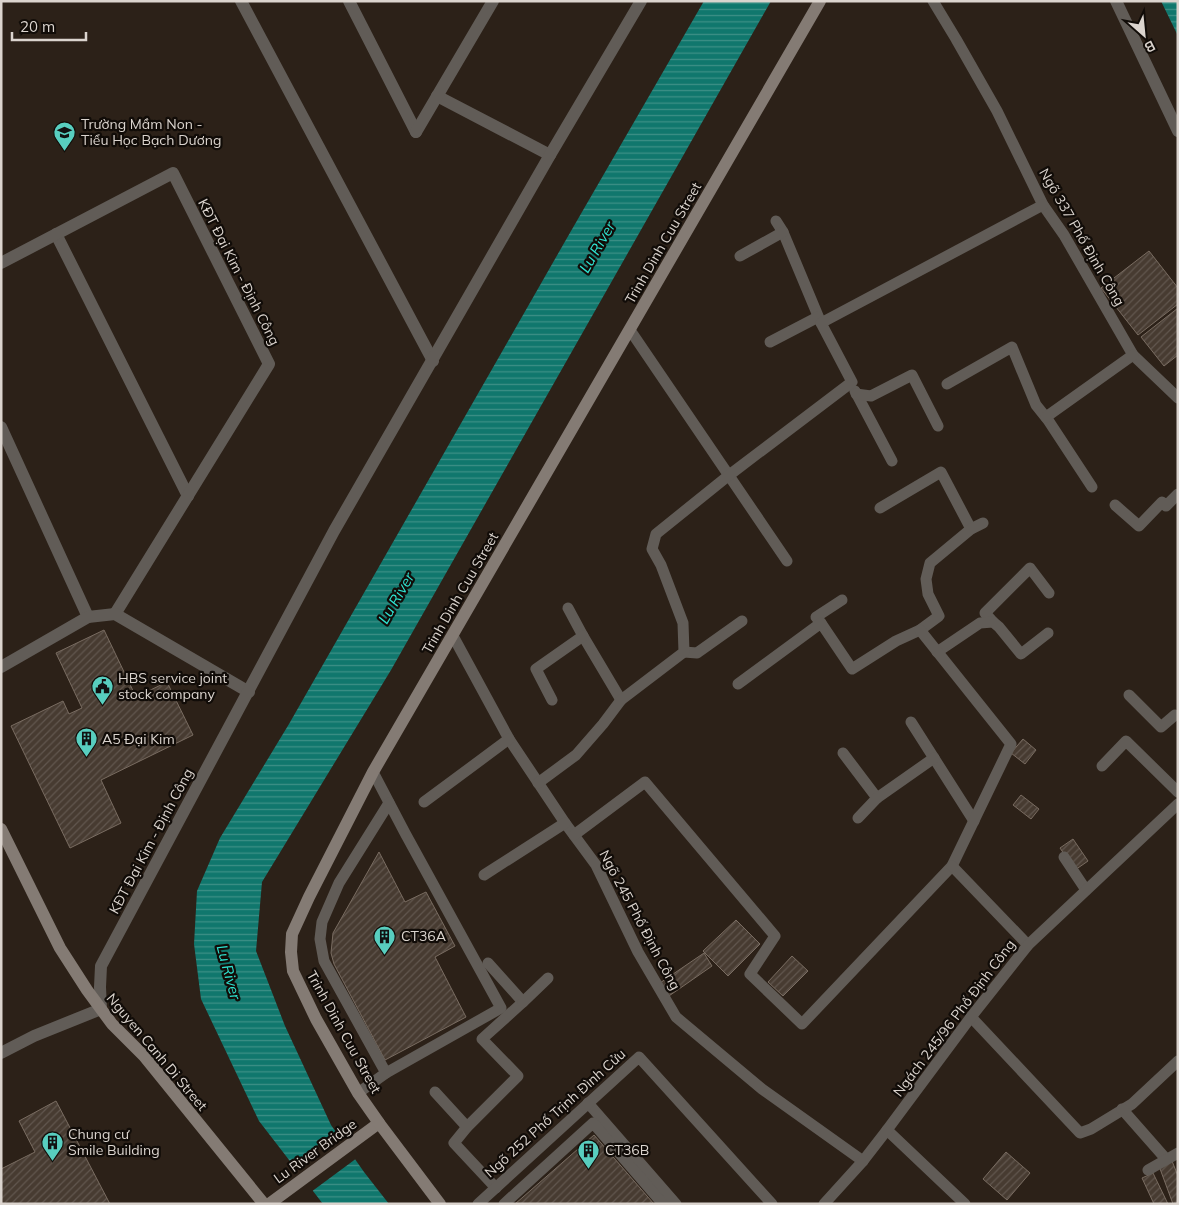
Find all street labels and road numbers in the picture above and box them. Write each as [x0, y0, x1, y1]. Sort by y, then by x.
street label: Ngõ 337 Phố Định Công [1035, 165, 1129, 309]
street label: Trinh Dinh Cuu Street [621, 179, 705, 307]
street label: KĐT Đại Kim - Định Công [194, 196, 284, 348]
street label: Trinh Dinh Cuu Street [418, 529, 502, 657]
street label: KĐT Đại Kim - Định Công [105, 765, 197, 917]
street label: Ngõ 245 Phố Định Công [595, 847, 685, 993]
street label: Ngách 245/96 Phố Định Công [889, 936, 1019, 1100]
street label: Trinh Dinh Cuu Street [303, 967, 385, 1097]
street label: Nguyen Canh Di Street [103, 990, 211, 1114]
street label: Ngõ 252 Phố Trịnh Đình Cửu [481, 1045, 629, 1181]
street label: Lu River Bridge [270, 1115, 360, 1187]

